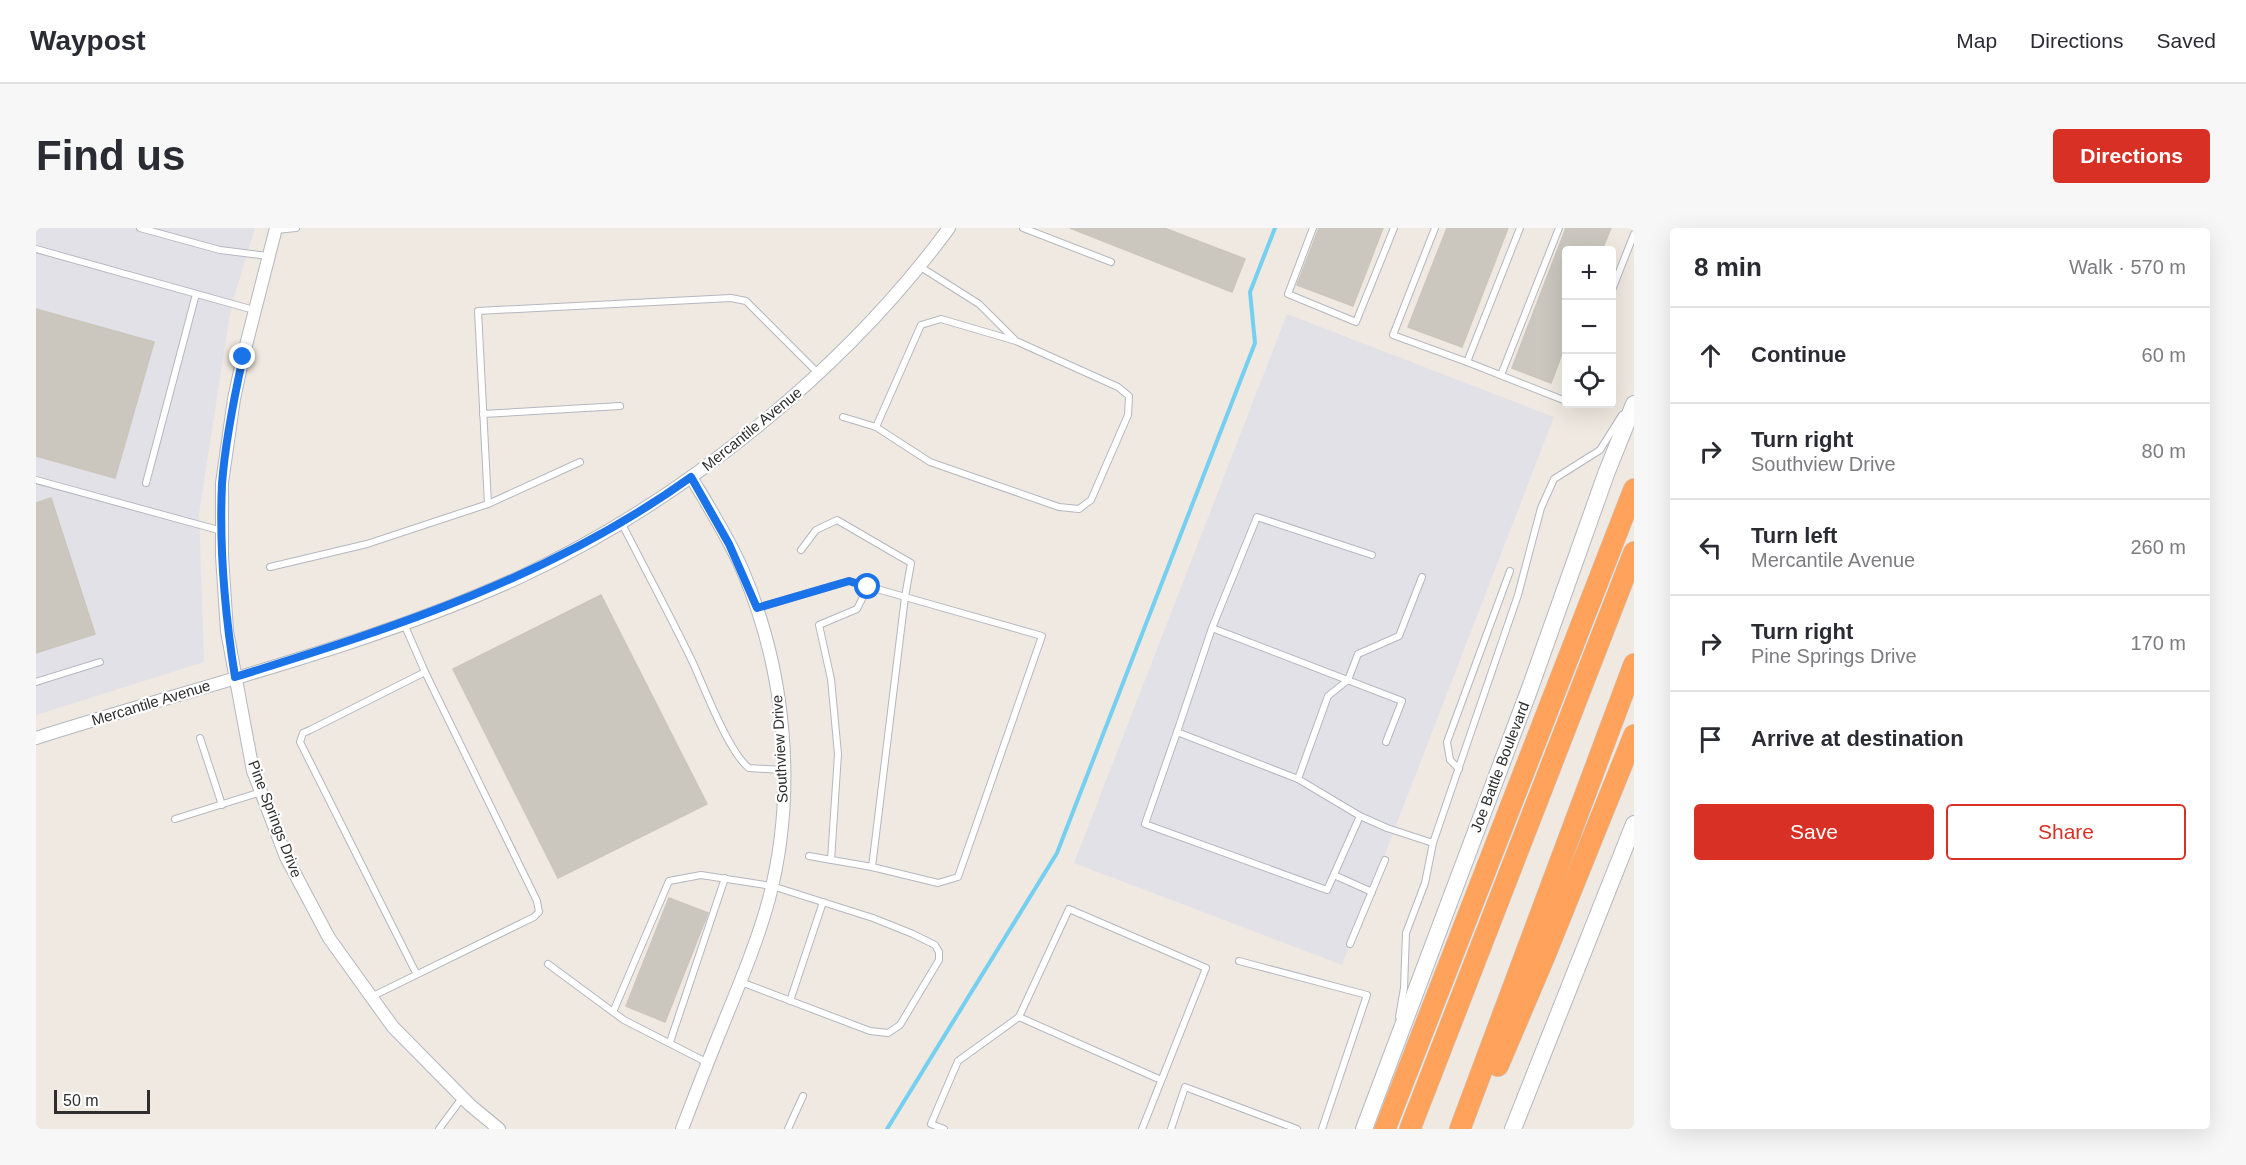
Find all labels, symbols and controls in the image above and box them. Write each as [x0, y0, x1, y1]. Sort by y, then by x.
text: Waypost [30, 25, 146, 56]
text: Map [1956, 29, 1997, 52]
text: Directions [2030, 29, 2123, 52]
text: Saved [2156, 29, 2216, 52]
button: Directions [2053, 129, 2210, 183]
text: Find us [36, 132, 185, 179]
map controls [1562, 246, 1616, 408]
button: + [1562, 246, 1616, 300]
text: 8 min [1694, 252, 1762, 282]
text: Walk · 570 m [2069, 256, 2186, 278]
button: − [1562, 300, 1616, 354]
icon: ahead [1694, 339, 1727, 372]
text: Continue [1751, 342, 1846, 367]
route end [229, 343, 255, 369]
text: 60 m [2142, 344, 2186, 366]
button: locate [1562, 354, 1616, 408]
street label: Mercantile Avenue [698, 383, 805, 474]
text: Turn right [1751, 427, 1853, 452]
icon: right [1694, 435, 1727, 468]
text: 80 m [2142, 440, 2186, 462]
text: Southview Drive [1751, 453, 1896, 475]
text: Turn left [1751, 523, 1837, 548]
icon: left [1694, 531, 1727, 564]
text: 260 m [2130, 536, 2186, 558]
text: Mercantile Avenue [1751, 549, 1915, 571]
route start [854, 573, 880, 599]
text: Turn right [1751, 619, 1853, 644]
icon: right [1694, 627, 1727, 660]
text: 170 m [2130, 632, 2186, 654]
text: Pine Springs Drive [1751, 645, 1917, 667]
street label: Mercantile Avenue [89, 676, 212, 729]
street label: Southview Drive [768, 694, 791, 804]
street label: Joe Battle Boulevard [1467, 699, 1532, 834]
icon: arrive [1694, 723, 1727, 756]
text: Arrive at destination [1751, 726, 1964, 751]
street label: Pine Springs Drive [245, 758, 306, 880]
button: Save [1694, 804, 1934, 860]
button: Share [1946, 804, 2186, 860]
scale bar [54, 1087, 150, 1114]
text: 50 m [63, 1092, 99, 1109]

